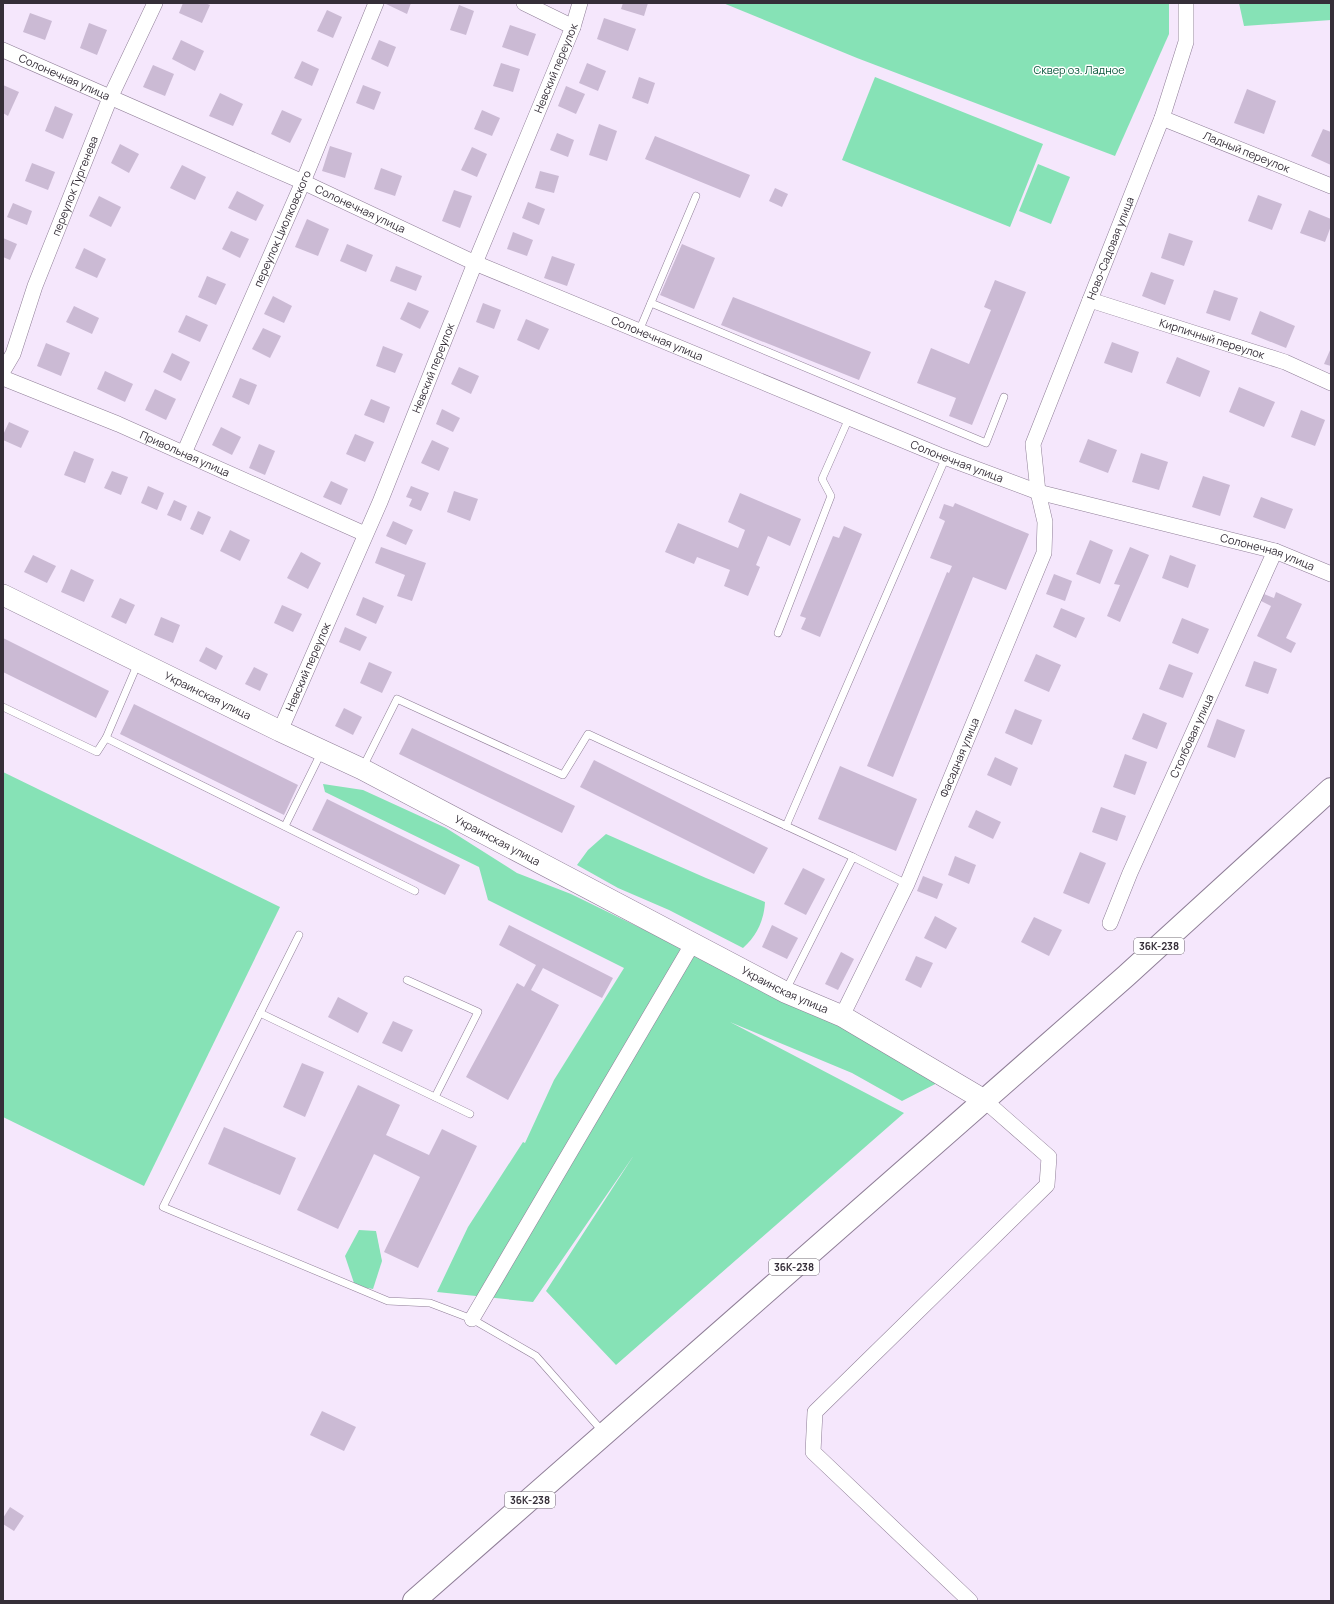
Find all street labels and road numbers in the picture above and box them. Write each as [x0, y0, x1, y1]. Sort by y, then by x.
street label: Невский переулок [530, 21, 581, 115]
street label: Солонечная улица [17, 50, 113, 103]
street label: Ладный переулок [1201, 127, 1293, 176]
street label: переулок Тургенева [48, 134, 101, 238]
street label: переулок Циолковского [250, 167, 314, 289]
street label: Солонечная улица [313, 181, 408, 236]
street label: Ново-Садовая улица [1083, 194, 1137, 302]
street label: Солонечная улица [609, 312, 706, 364]
street label: Кирпичный переулок [1158, 315, 1267, 362]
street label: Невский переулок [408, 320, 458, 415]
street label: Привольная улица [138, 427, 232, 480]
street label: Солонечная улица [908, 436, 1006, 485]
street label: Солонечная улица [1219, 530, 1317, 573]
street label: Невский переулок [282, 619, 334, 713]
street label: Украинская улица [162, 667, 254, 723]
street label: Столбовая улица [1166, 692, 1217, 780]
street label: Фасадная улица [936, 715, 982, 799]
street label: Украинская улица [452, 811, 543, 869]
road number: 36К-238 [1134, 938, 1184, 954]
street label: Украинская улица [739, 962, 831, 1016]
road number: 36К-238 [769, 1259, 819, 1275]
road number: 36К-238 [505, 1492, 555, 1508]

